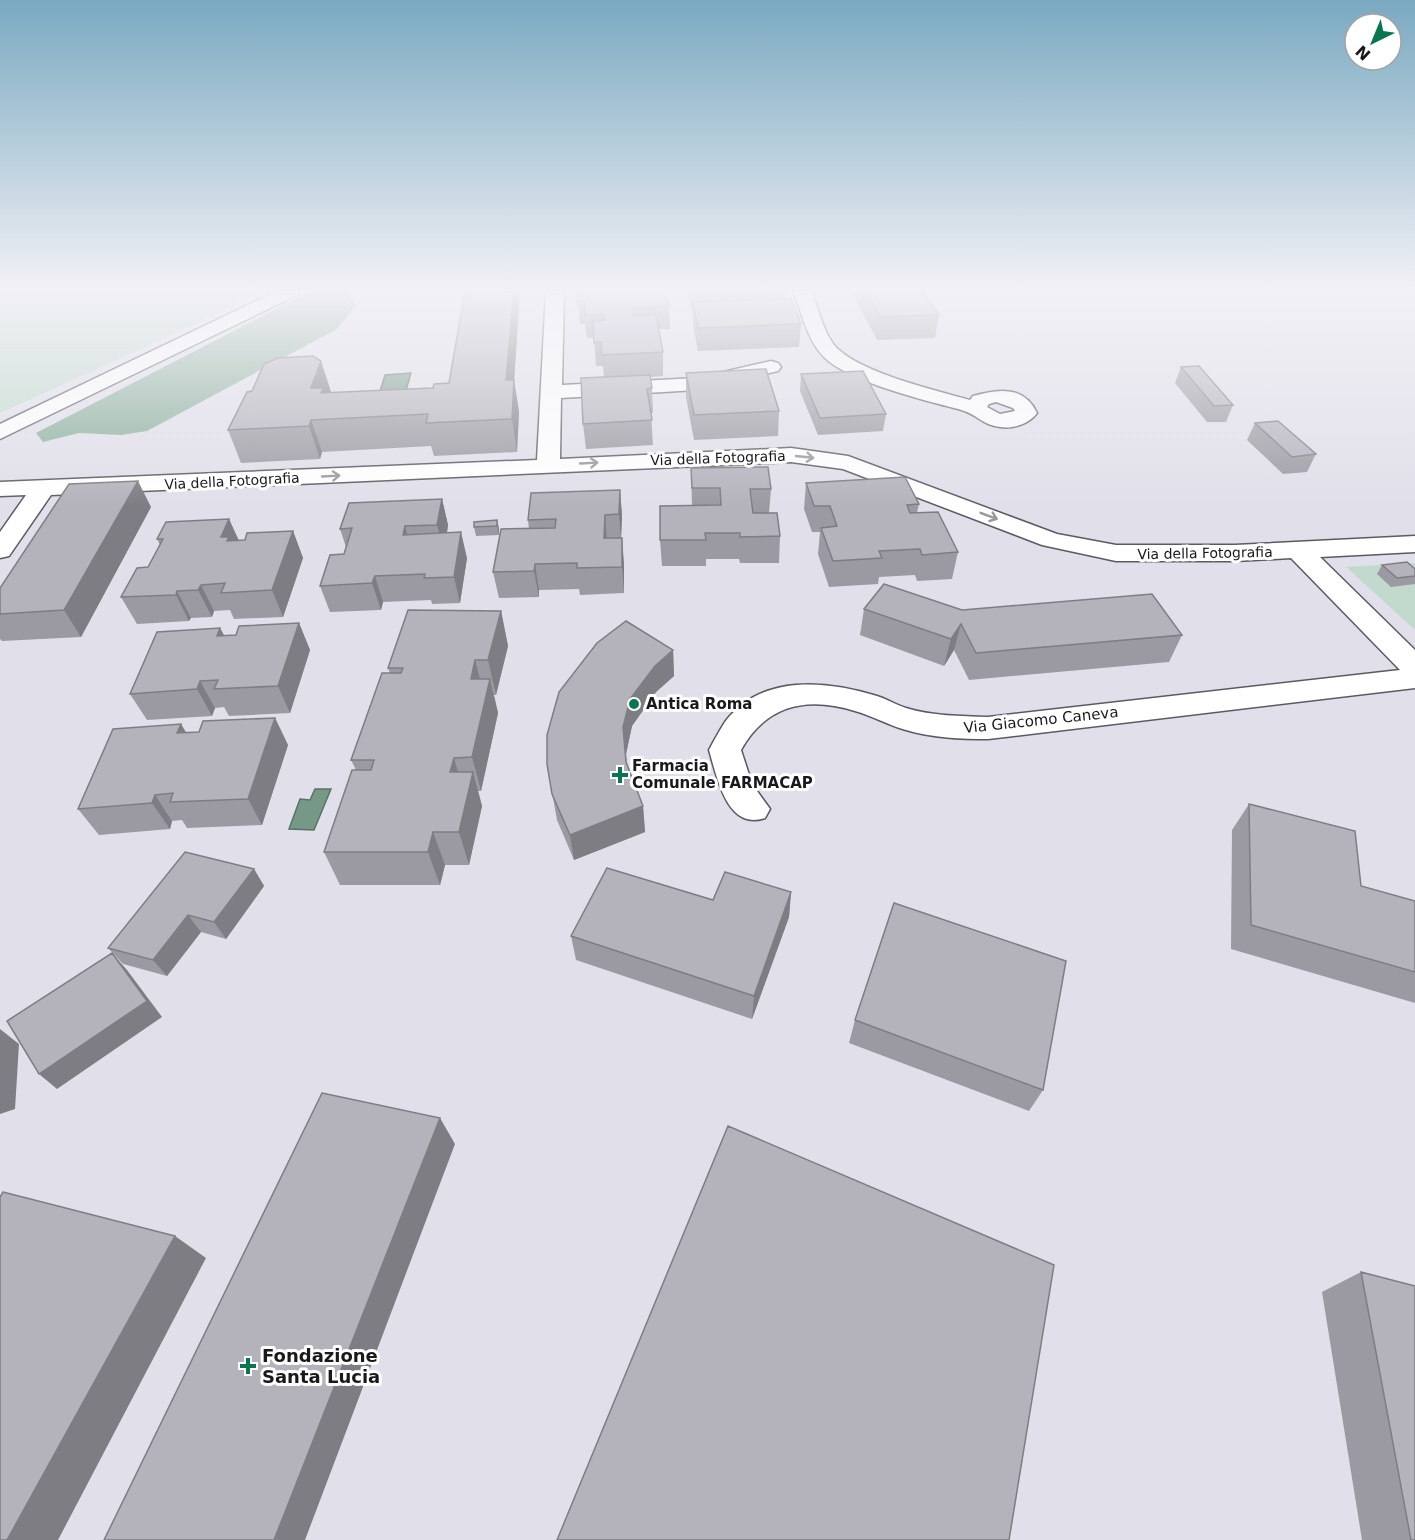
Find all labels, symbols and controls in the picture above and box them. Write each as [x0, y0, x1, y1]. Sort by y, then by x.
north arrow [1343, 12, 1403, 72]
text: N [1352, 41, 1374, 64]
street label: Via della Fotografia [650, 448, 786, 468]
one-way arrow [794, 451, 814, 462]
one-way arrow [578, 458, 598, 469]
street label: Via della Fotografia [164, 469, 300, 493]
one-way arrow [321, 471, 341, 482]
one-way arrow [980, 512, 998, 523]
street label: Via della Fotografia [1137, 544, 1273, 562]
place label: Antica Roma [646, 695, 752, 713]
marker: Antica Roma [627, 697, 641, 711]
street label: Via Giacomo Caneva [963, 703, 1119, 737]
place label: Farmacia Comunale FARMACAP [632, 757, 813, 792]
marker: Farmacia Comunale FARMACAP [613, 768, 627, 782]
place label: Fondazione Santa Lucia [262, 1345, 380, 1387]
marker: Fondazione Santa Lucia [239, 1357, 257, 1375]

